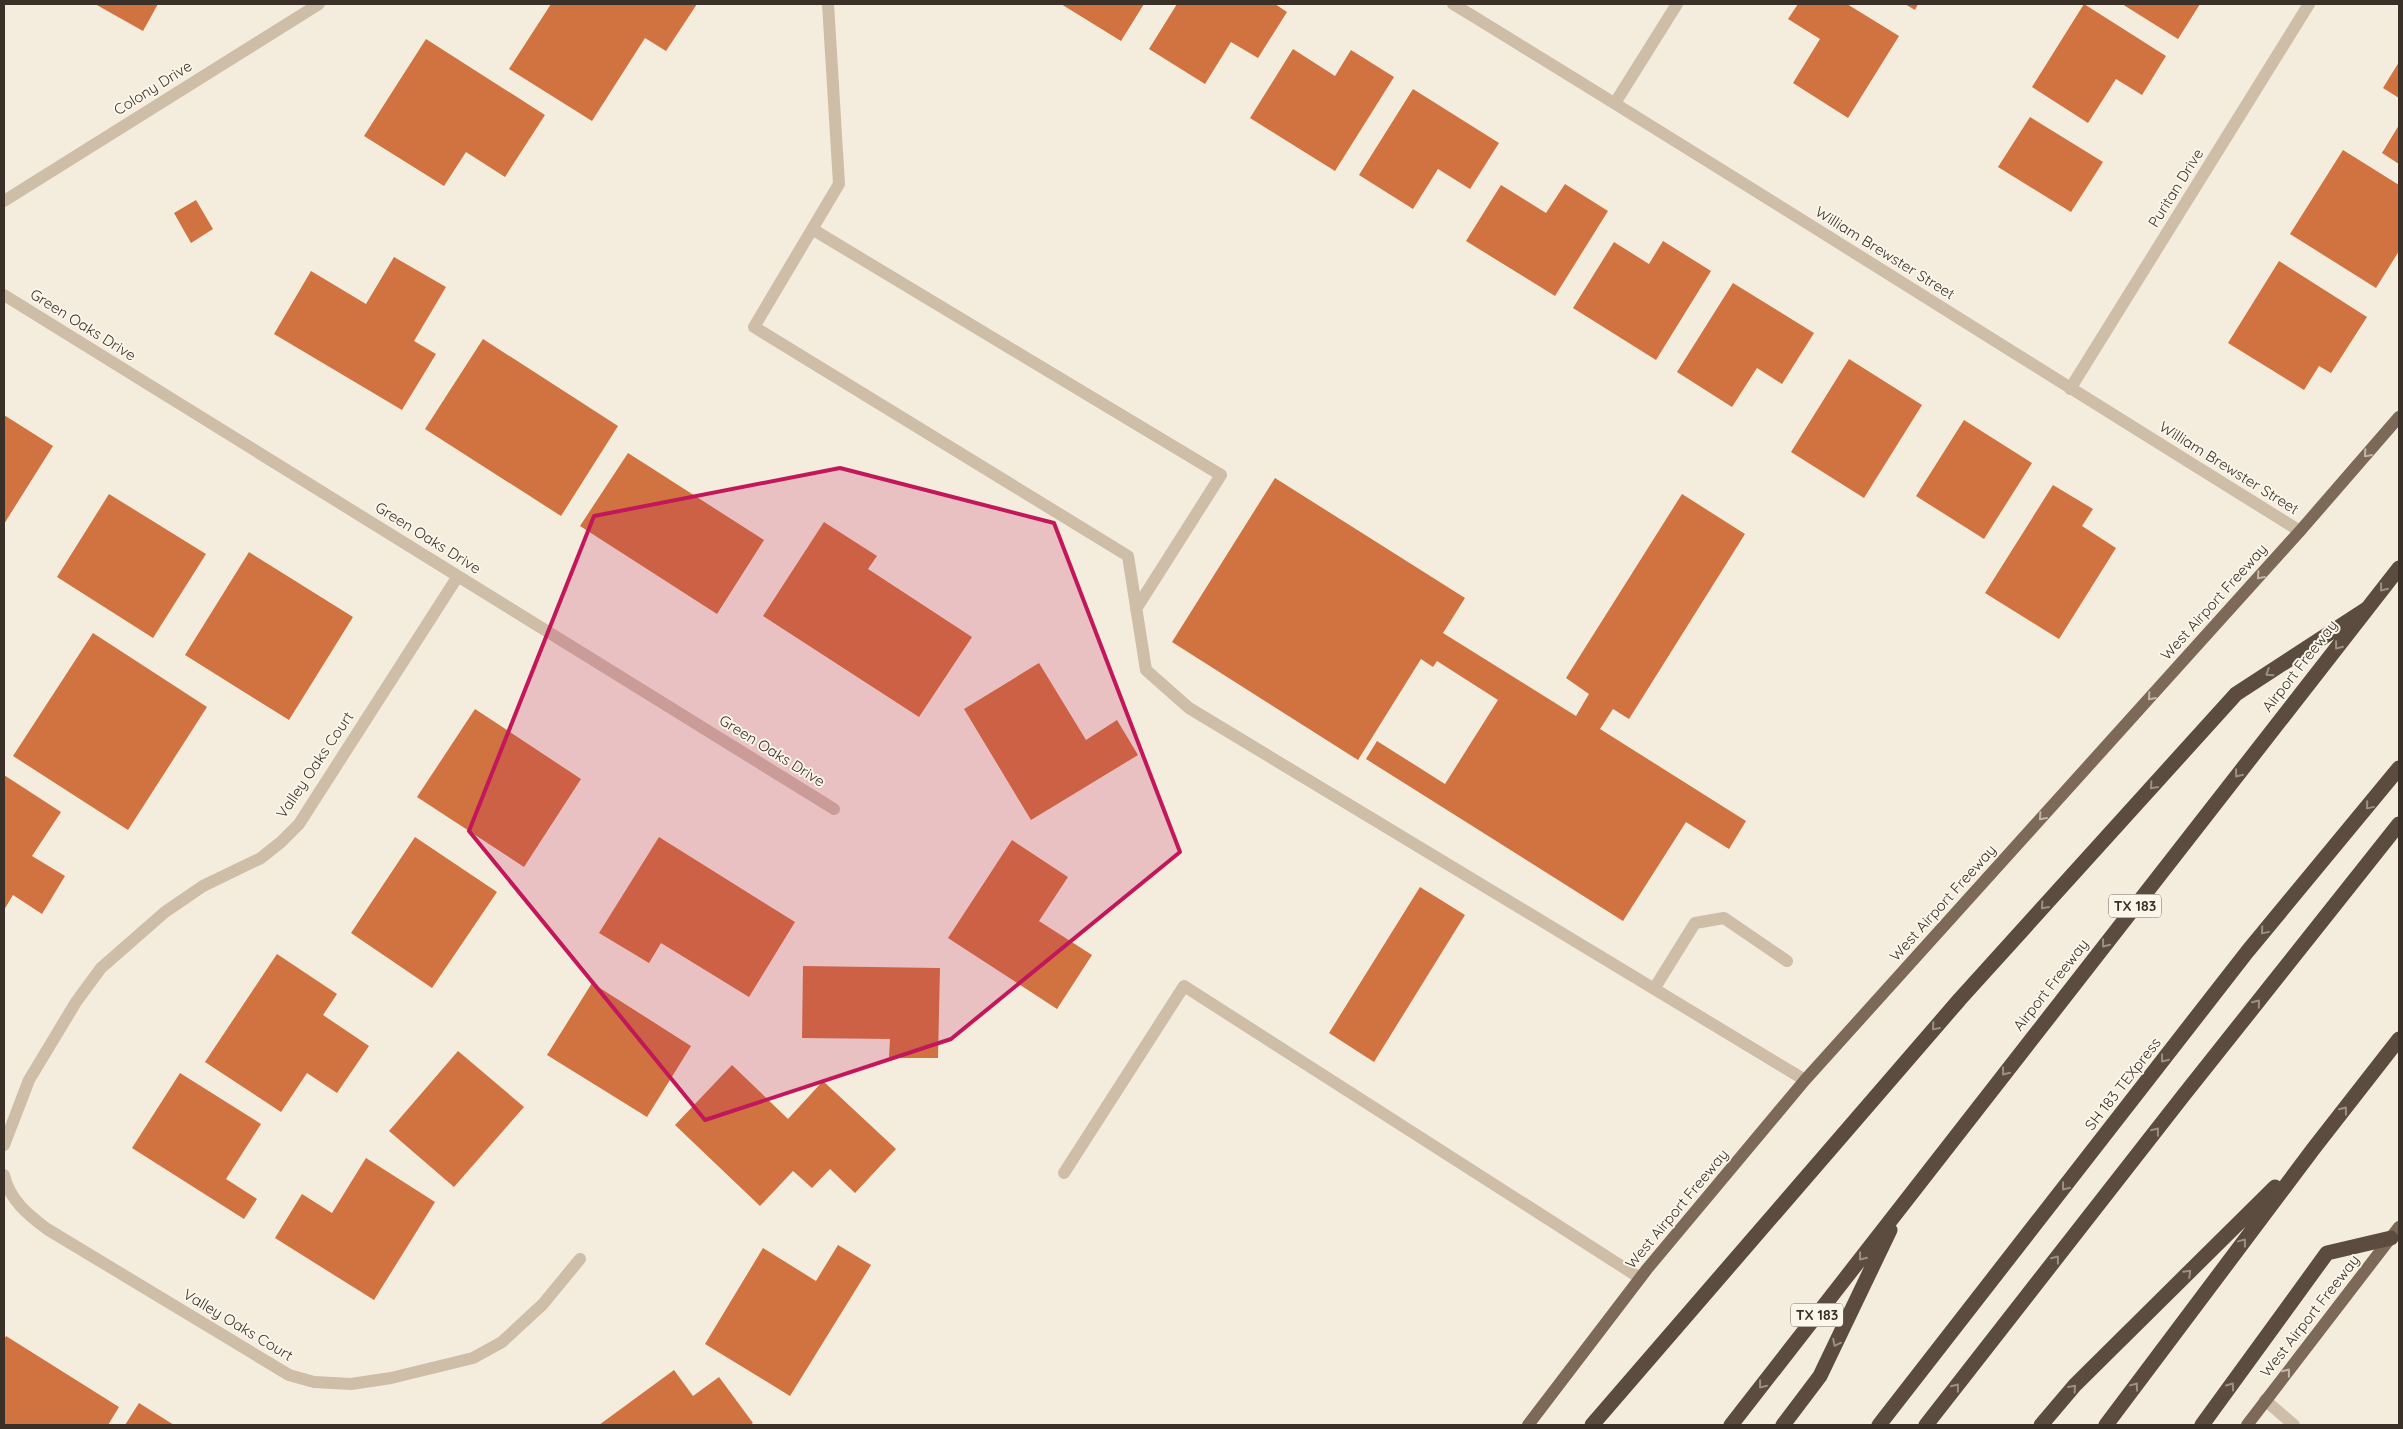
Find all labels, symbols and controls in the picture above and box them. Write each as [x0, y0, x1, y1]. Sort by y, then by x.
street label: Colony Drive [110, 56, 195, 119]
street label: Puritan Drive [2144, 145, 2207, 231]
street label: William Brewster Street [1812, 202, 1959, 303]
street label: Green Oaks Drive [27, 284, 140, 365]
street label: William Brewster Street [2156, 417, 2303, 518]
one-way arrow [2364, 449, 2373, 458]
street label: Green Oaks Drive [372, 497, 485, 578]
street label: West Airport Freeway [2156, 539, 2271, 664]
one-way arrow [2257, 571, 2266, 580]
one-way arrow [2381, 582, 2389, 591]
street label: Airport Freeway [2258, 616, 2341, 715]
one-way arrow [2335, 640, 2343, 649]
one-way arrow [2265, 667, 2274, 676]
one-way arrow [2148, 691, 2157, 700]
street label: Valley Oaks Court [272, 708, 357, 822]
street label: Green Oaks Drive [716, 710, 829, 791]
one-way arrow [2235, 768, 2243, 777]
one-way arrow [2150, 781, 2159, 790]
one-way arrow [2365, 801, 2374, 810]
one-way arrow [2039, 812, 2048, 821]
street label: West Airport Freeway [1885, 840, 2000, 965]
road number: TX 183 [2109, 894, 2161, 918]
one-way arrow [2041, 901, 2050, 910]
one-way arrow [2262, 925, 2270, 934]
street label: Airport Freeway [2009, 935, 2092, 1034]
one-way arrow [2103, 938, 2111, 947]
one-way arrow [2251, 1000, 2259, 1009]
one-way arrow [1932, 1022, 1941, 1031]
street label: SH 183 TEXpress [2080, 1033, 2165, 1134]
one-way arrow [2162, 1053, 2170, 1062]
one-way arrow [2003, 1066, 2011, 1075]
one-way arrow [2338, 1107, 2346, 1116]
one-way arrow [2150, 1127, 2159, 1137]
street label: West Airport Freeway [1621, 1145, 1732, 1272]
one-way arrow [2062, 1181, 2070, 1190]
one-way arrow [2237, 1238, 2246, 1248]
one-way arrow [1858, 1251, 1867, 1260]
street label: West Airport Freeway [2256, 1251, 2363, 1381]
one-way arrow [2050, 1255, 2059, 1265]
one-way arrow [2182, 1270, 2191, 1279]
street label: Valley Oaks Court [180, 1284, 297, 1365]
road number: TX 183 [1791, 1304, 1843, 1326]
one-way arrow [1832, 1338, 1842, 1347]
one-way arrow [2281, 1369, 2289, 1378]
one-way arrow [1760, 1379, 1768, 1388]
one-way arrow [2129, 1382, 2138, 1392]
one-way arrow [2225, 1382, 2234, 1392]
one-way arrow [1950, 1383, 1959, 1393]
one-way arrow [2067, 1385, 2076, 1394]

